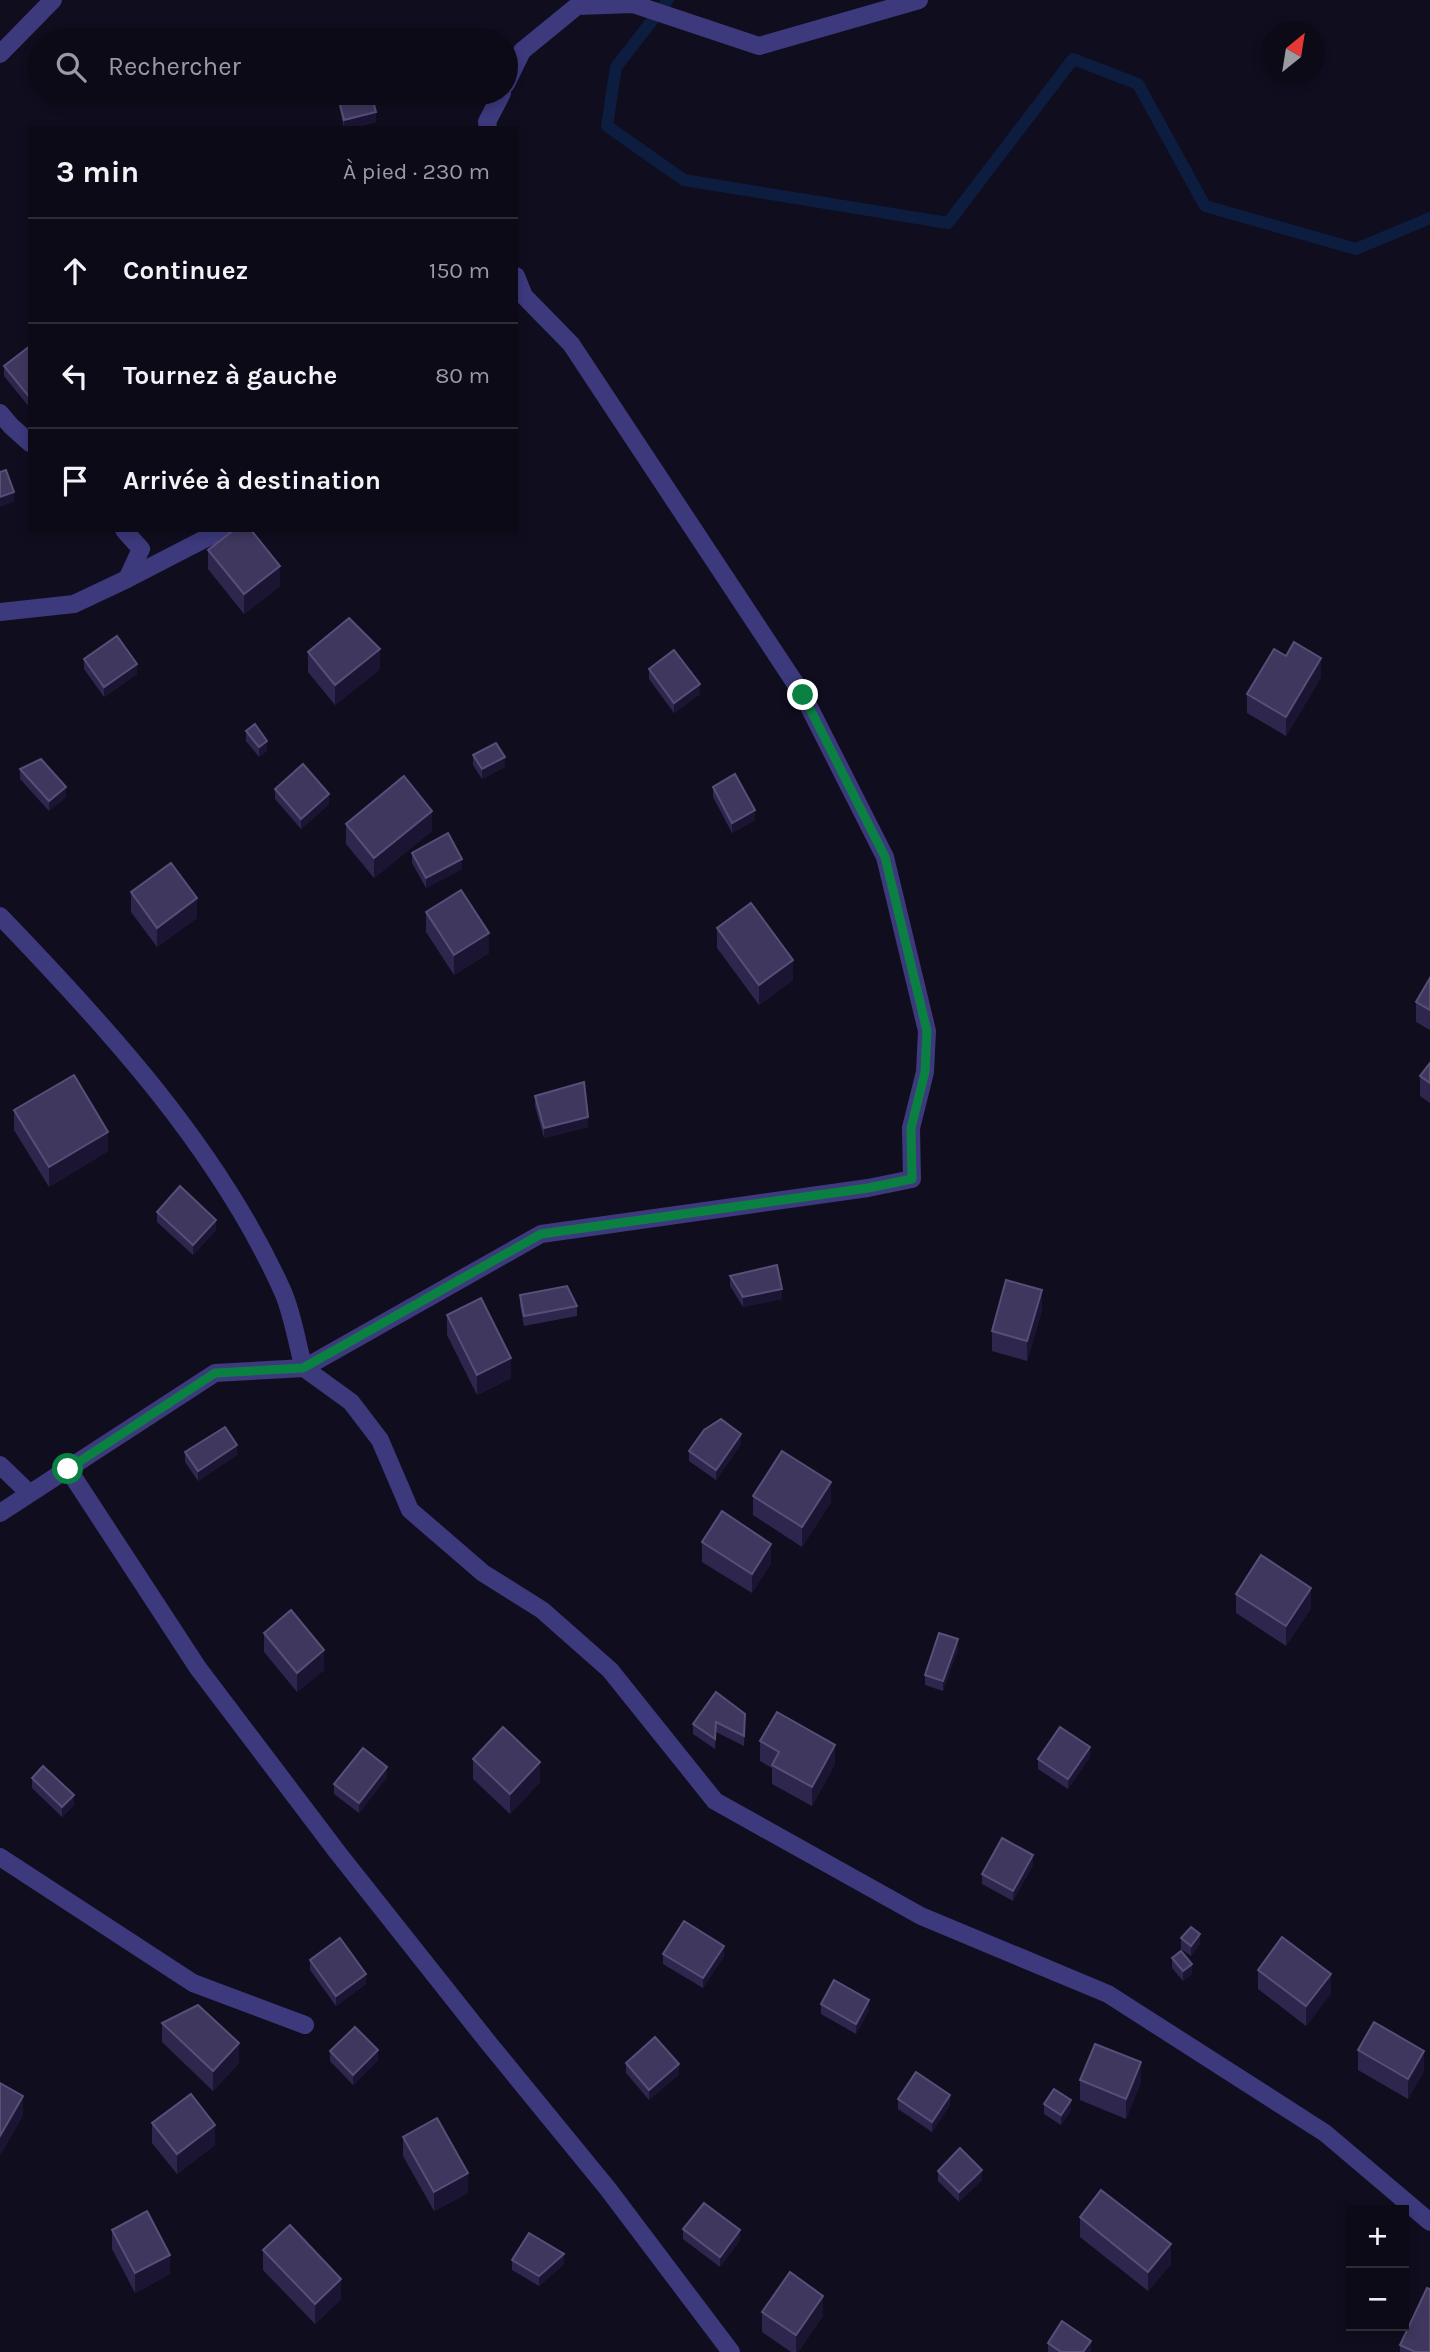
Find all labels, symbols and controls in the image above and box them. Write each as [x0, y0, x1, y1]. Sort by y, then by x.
north arrow [1262, 21, 1325, 84]
search box [28, 28, 518, 105]
icon: search [52, 48, 90, 86]
text: Rechercher [108, 51, 241, 82]
text: 3 min [56, 154, 139, 190]
text: À pied · 230 m [343, 158, 490, 185]
icon: ahead [56, 252, 94, 290]
text: Continuez [123, 255, 248, 286]
text: 150 m [429, 257, 490, 284]
icon: left [56, 357, 94, 395]
text: Tournez à gauche [123, 360, 337, 391]
text: 80 m [435, 362, 490, 389]
icon: arrive [56, 462, 94, 500]
text: Arrivée à destination [123, 465, 381, 496]
route end [787, 679, 818, 710]
route start [52, 1453, 83, 1484]
map controls [1346, 2205, 1409, 2331]
button: + [1346, 2205, 1409, 2268]
button: − [1346, 2268, 1409, 2331]

